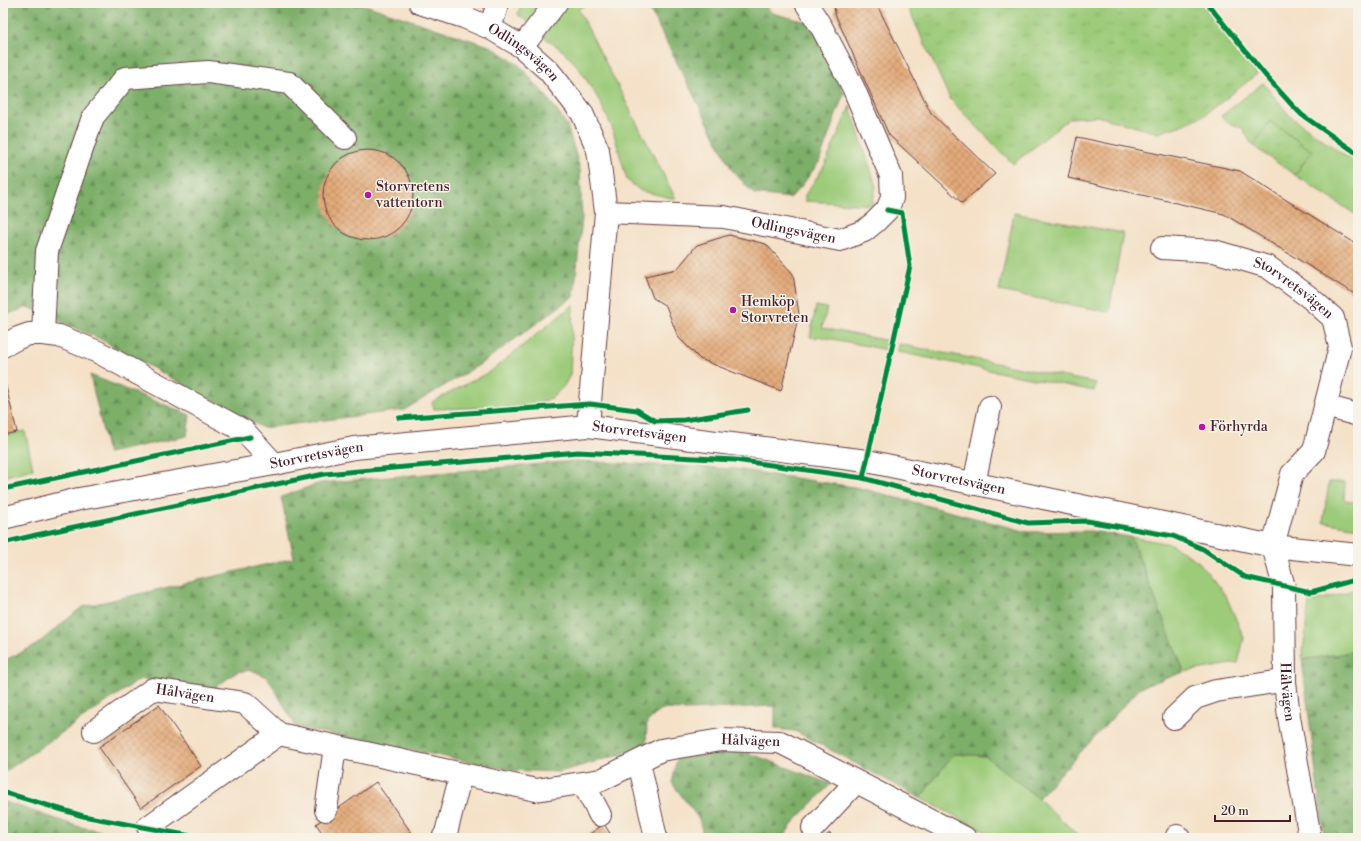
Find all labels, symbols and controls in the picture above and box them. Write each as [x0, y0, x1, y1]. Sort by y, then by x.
street label: Odlingsvägen [484, 19, 564, 86]
place label: Storvretens vattentorn [375, 178, 450, 212]
marker: Storvretens vattentorn [363, 190, 373, 200]
street label: Odlingsvägen [749, 214, 838, 248]
street label: Storvretsvägen [1251, 254, 1338, 324]
place label: Hemköp Storvreten [741, 293, 809, 327]
marker: Hemköp Storvreten [728, 305, 738, 315]
street label: Storvretsvägen [591, 418, 689, 447]
place label: Förhyrda [1210, 418, 1269, 436]
marker: Förhyrda [1197, 422, 1207, 432]
street label: Storvretsvägen [268, 438, 365, 474]
street label: Storvretsvägen [910, 462, 1008, 499]
street label: Hålvägen [1276, 662, 1299, 724]
street label: Hålvägen [155, 681, 216, 707]
street label: Hålvägen [721, 731, 781, 751]
scale bar [1215, 797, 1290, 823]
text: 20 m [1221, 804, 1249, 819]

